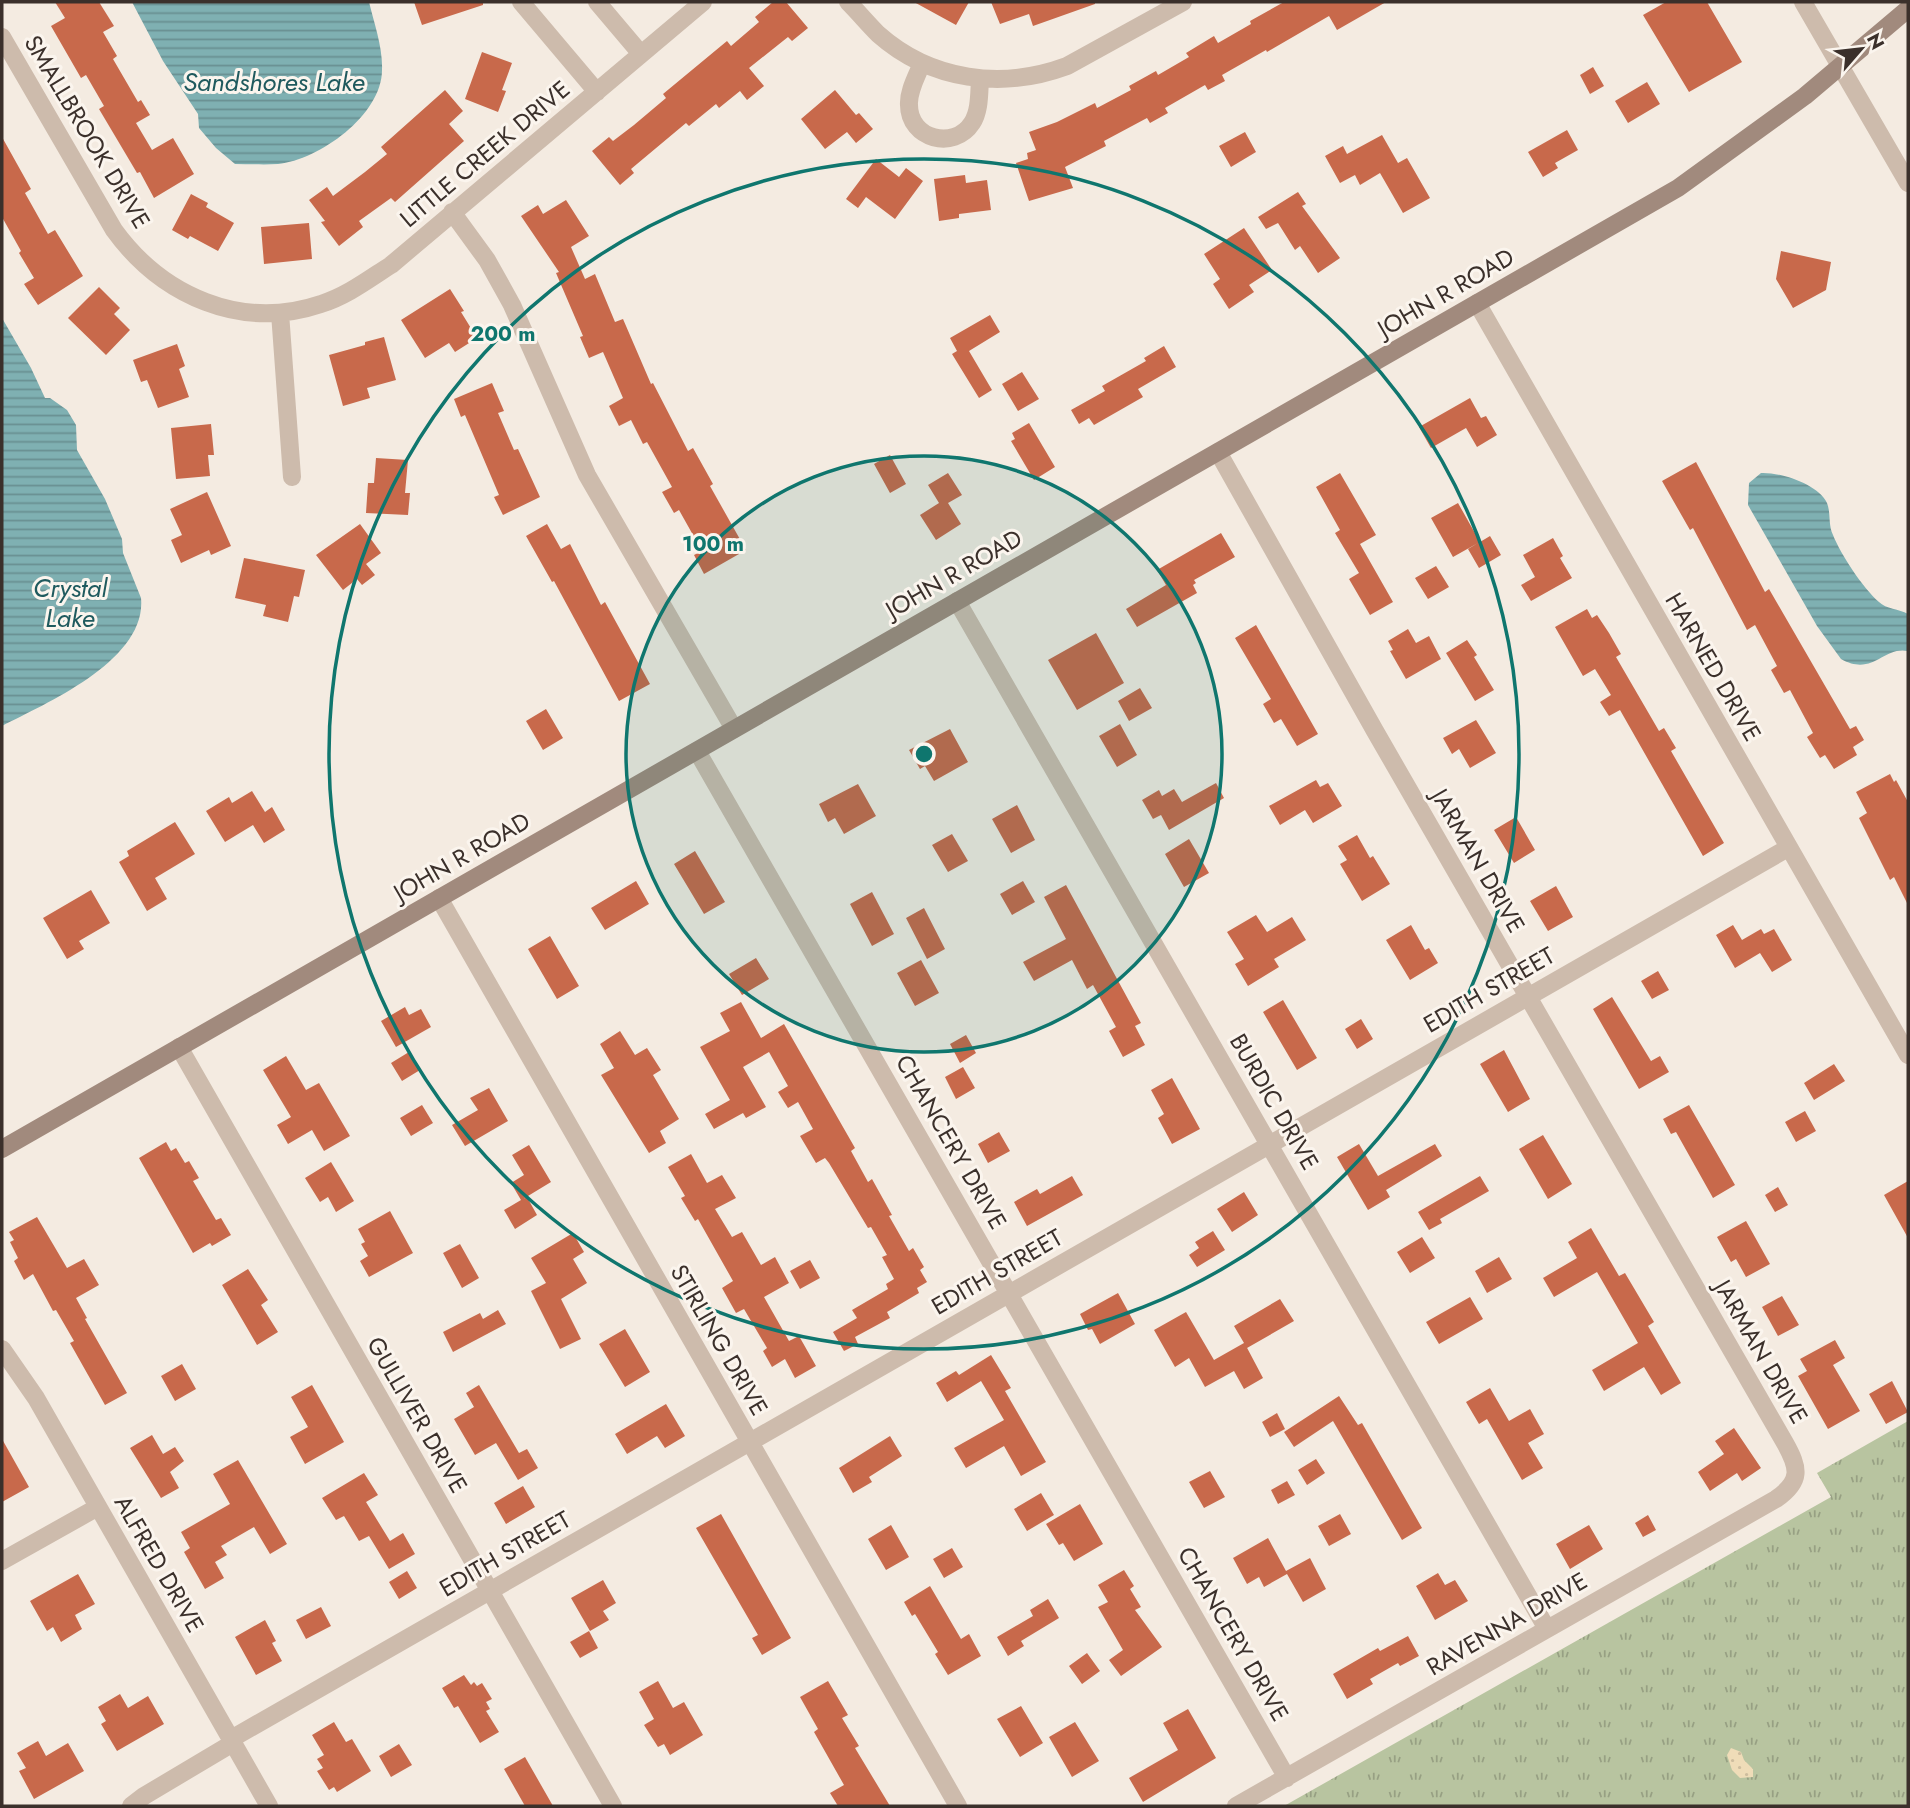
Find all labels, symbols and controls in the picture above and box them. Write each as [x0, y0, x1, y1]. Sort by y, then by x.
north arrow [1826, 14, 1896, 84]
street label: SMALLBROOK DRIVE [16, 28, 159, 235]
text: N [1860, 28, 1891, 54]
water label: Sandshores Lake [183, 63, 365, 101]
street label: LITTLE CREEK DRIVE [392, 72, 577, 235]
street label: JOHN R ROAD [1369, 239, 1520, 347]
text: 200 m [470, 319, 536, 349]
street label: JOHN R ROAD [877, 520, 1028, 628]
text: 100 m [682, 529, 744, 559]
water label: Crystal Lake [33, 569, 108, 637]
street label: HARNED DRIVE [1657, 586, 1770, 748]
centre of rings [912, 742, 936, 766]
street label: JARMAN DRIVE [1422, 780, 1534, 939]
street label: JOHN R ROAD [385, 803, 536, 911]
street label: EDITH STREET [1417, 938, 1561, 1041]
street label: BURDIC DRIVE [1221, 1027, 1328, 1176]
street label: CHANCERY DRIVE [887, 1048, 1016, 1236]
street label: EDITH STREET [925, 1220, 1069, 1323]
street label: STIRLING DRIVE [662, 1258, 777, 1422]
street label: JARMAN DRIVE [1705, 1271, 1817, 1430]
street label: GULLIVER DRIVE [358, 1330, 476, 1499]
street label: ALFRED DRIVE [106, 1489, 213, 1639]
street label: EDITH STREET [433, 1502, 577, 1605]
street label: CHANCERY DRIVE [1169, 1540, 1298, 1728]
street label: RAVENNA DRIVE [1420, 1563, 1594, 1684]

